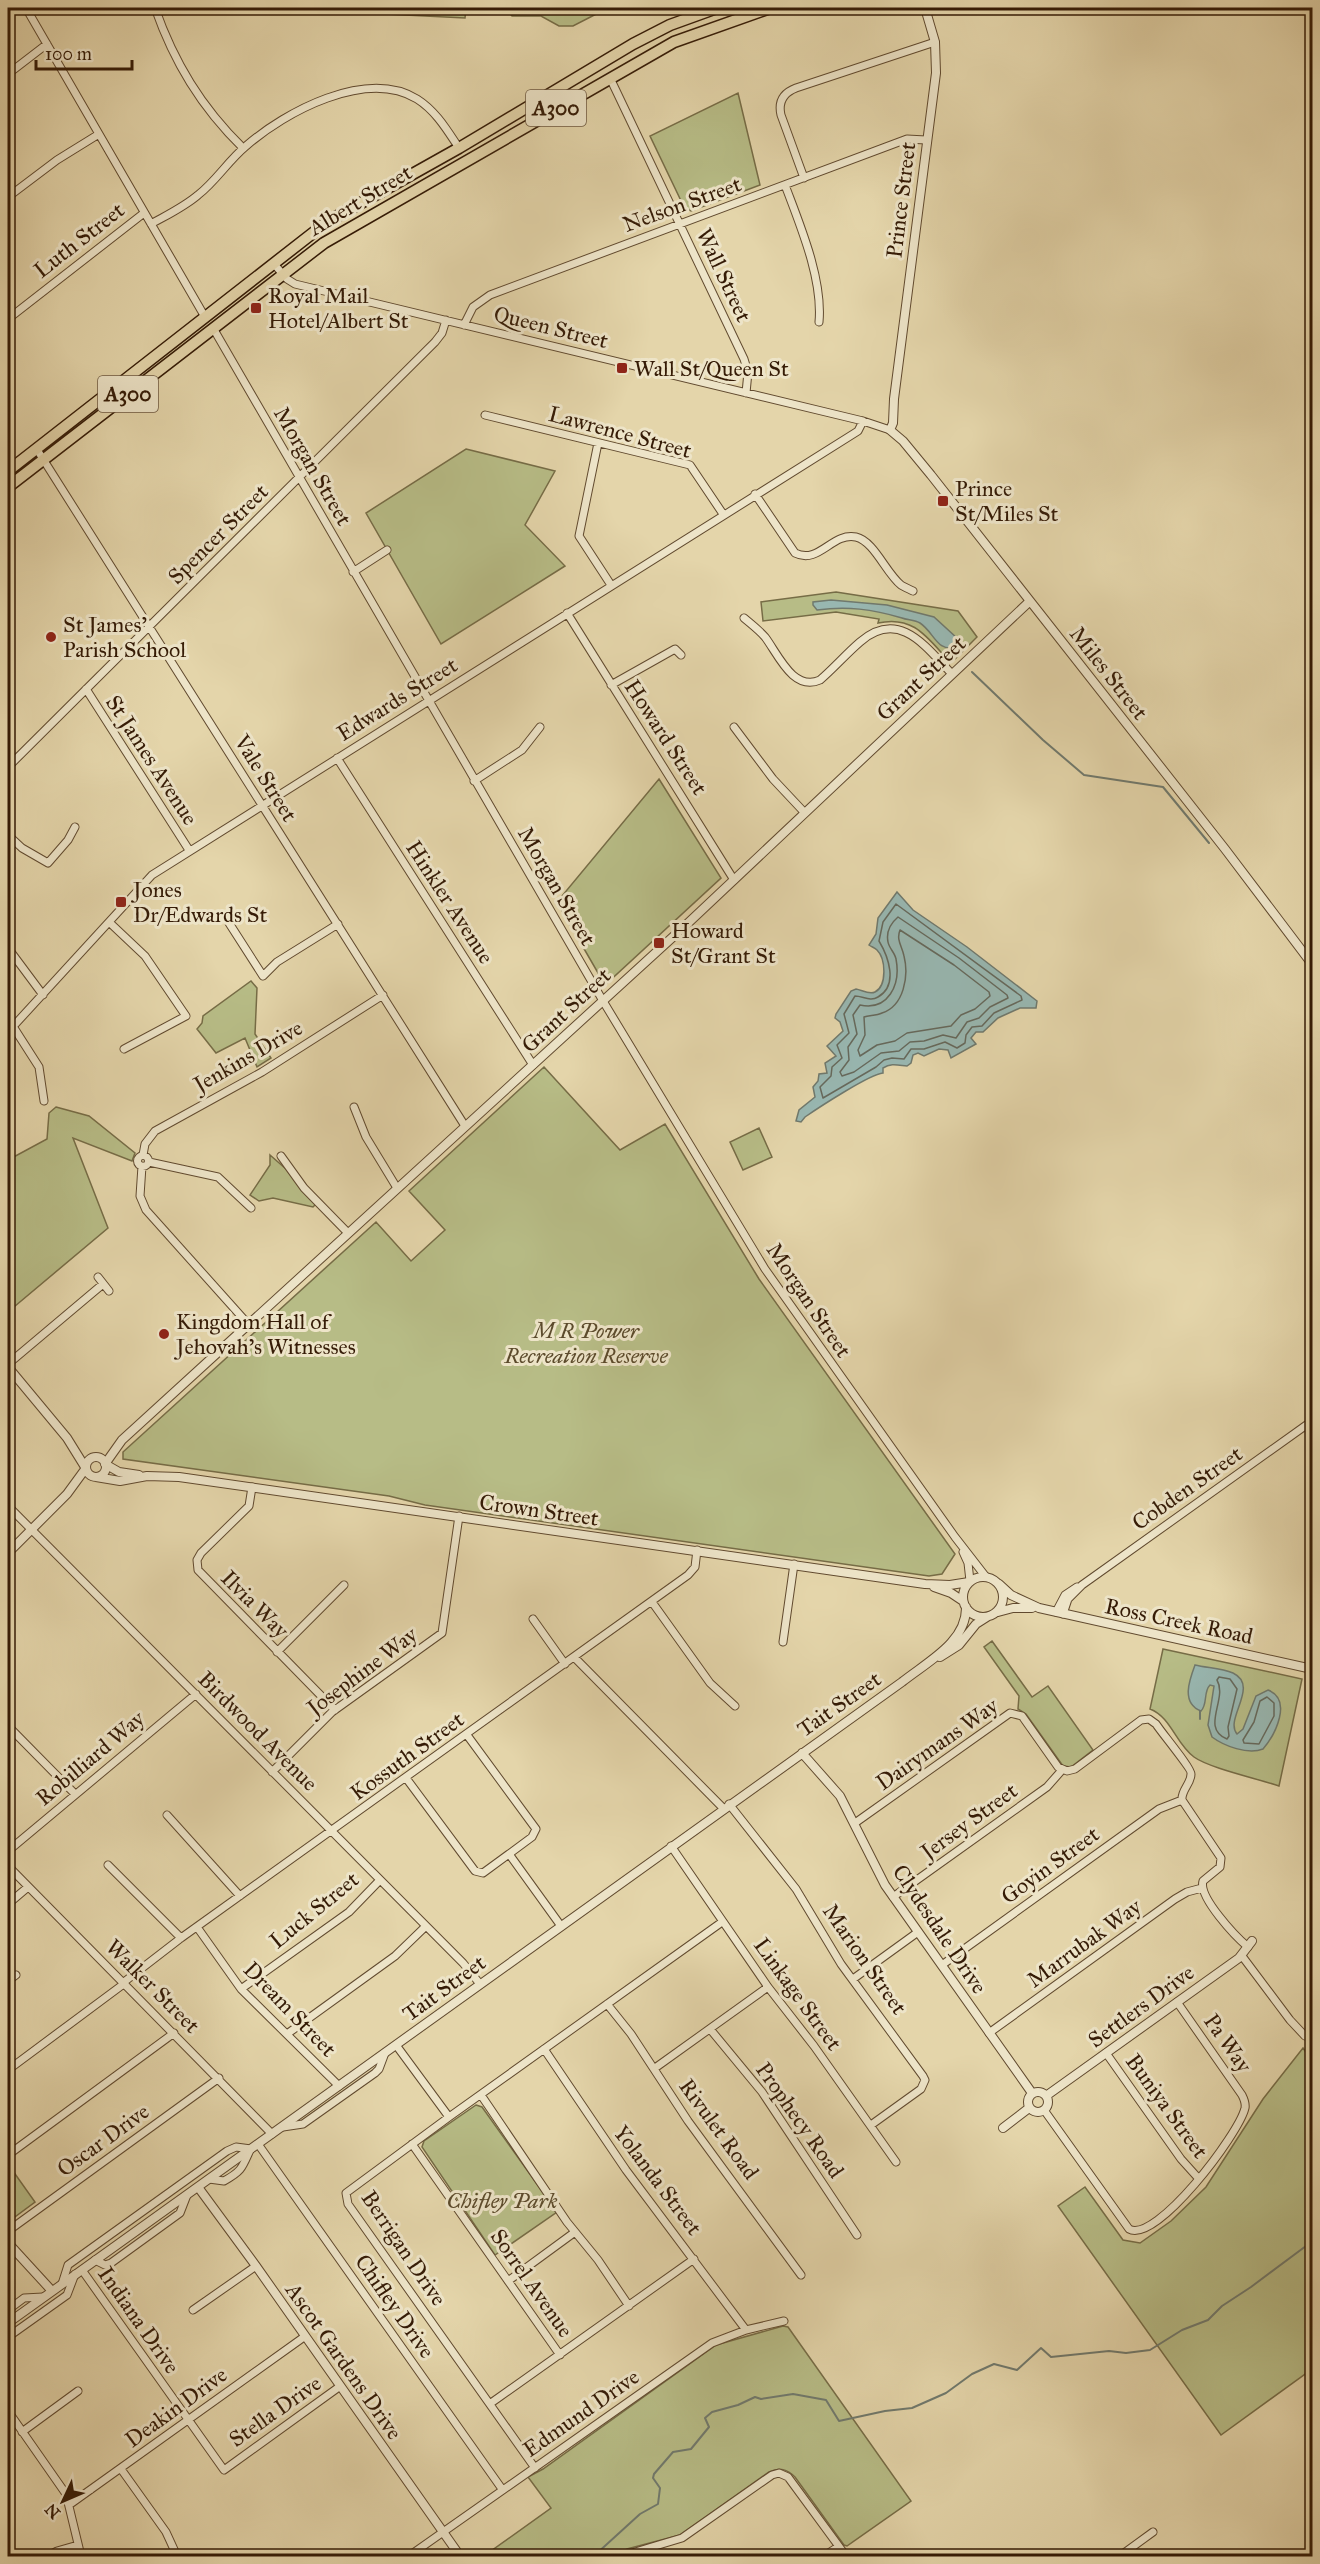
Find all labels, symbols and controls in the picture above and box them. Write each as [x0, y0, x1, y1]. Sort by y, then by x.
scale bar [36, 33, 132, 71]
text: 100 m [45, 43, 92, 65]
road number: A300 [526, 90, 586, 126]
street label: Prince Street [881, 140, 922, 259]
street label: Albert Street [302, 158, 417, 242]
street label: Nelson Street [619, 170, 745, 238]
street label: Luth Street [28, 196, 130, 284]
street label: Wall Street [691, 224, 758, 326]
place label: Royal Mail Hotel/Albert St [268, 282, 409, 334]
street label: Queen Street [491, 300, 611, 354]
marker: Royal Mail Hotel/Albert St [249, 301, 263, 315]
place label: Wall St/Queen St [634, 355, 789, 382]
marker: Wall St/Queen St [615, 361, 629, 375]
road number: A300 [98, 376, 158, 412]
street label: Lawrence Street [546, 400, 695, 464]
street label: Morgan Street [268, 402, 358, 530]
place label: Prince St/Miles St [955, 475, 1059, 527]
street label: Spencer Street [162, 478, 274, 590]
marker: Prince St/Miles St [936, 494, 950, 508]
place label: St James' Parish School [63, 611, 186, 663]
street label: Miles Street [1064, 621, 1154, 725]
marker: St James' Parish School [44, 630, 58, 644]
street label: Grant Street [871, 630, 972, 726]
street label: Edwards Street [332, 651, 462, 747]
street label: Howard Street [619, 674, 713, 800]
street label: St James Avenue [100, 690, 204, 830]
street label: Vale Street [228, 729, 303, 827]
street label: Morgan Street [512, 822, 602, 950]
street label: Hinkler Avenue [400, 835, 500, 969]
place label: Jones Dr/Edwards St [131, 876, 267, 928]
marker: Jones Dr/Edwards St [114, 895, 128, 909]
place label: Howard St/Grant St [671, 917, 776, 969]
marker: Howard St/Grant St [652, 936, 666, 950]
street label: Grant Street [516, 962, 617, 1058]
street label: Jenkins Drive [187, 1014, 307, 1099]
street label: Morgan Street [761, 1237, 857, 1363]
place label: Kingdom Hall of Jehovah's Witnesses [174, 1308, 356, 1360]
park label: M R Power Recreation Reserve [503, 1317, 668, 1369]
marker: Kingdom Hall of Jehovah's Witnesses [157, 1327, 171, 1341]
street label: Cobden Street [1127, 1440, 1248, 1536]
street label: Crown Street [478, 1488, 600, 1532]
street label: Ilvia Way [215, 1564, 295, 1644]
street label: Ross Creek Road [1103, 1592, 1255, 1650]
street label: Josephine Way [300, 1620, 423, 1722]
street label: Tait Street [792, 1665, 886, 1743]
street label: Birdwood Avenue [193, 1666, 323, 1796]
street label: Dairymans Way [871, 1692, 1004, 1796]
street label: Robilliard Way [30, 1704, 150, 1811]
street label: Kossuth Street [345, 1706, 469, 1806]
street label: Jersey Street [914, 1777, 1023, 1866]
street label: Goyin Street [996, 1820, 1105, 1910]
street label: Clydesdale Drive [887, 1859, 993, 1999]
street label: Luck Street [264, 1866, 364, 1954]
street label: Marrubak Way [1022, 1892, 1147, 1993]
street label: Marion Street [817, 1899, 913, 2020]
street label: Linkage Street [748, 1932, 848, 2056]
street label: Walker Street [100, 1933, 206, 2039]
street label: Tait Street [397, 1949, 491, 2027]
street label: Dream Street [238, 1956, 342, 2062]
street label: Settlers Drive [1083, 1959, 1199, 2053]
street label: Pa Way [1198, 2008, 1258, 2078]
street label: Buniya Street [1120, 2048, 1214, 2164]
street label: Prophecy Road [750, 2057, 850, 2183]
street label: Rivulet Road [673, 2073, 765, 2185]
street label: Oscar Drive [52, 2098, 154, 2182]
street label: Yolanda Street [608, 2120, 708, 2240]
street label: Berrigan Drive [356, 2185, 452, 2311]
park label: Chifley Park [447, 2187, 558, 2215]
street label: Sorrel Avenue [485, 2224, 579, 2342]
street label: Chifley Drive [349, 2249, 441, 2363]
street label: Indiana Drive [92, 2261, 186, 2379]
street label: Ascot Gardens Drive [279, 2277, 408, 2445]
street label: Deakin Drive [120, 2361, 232, 2453]
street label: Edmund Drive [518, 2363, 644, 2463]
street label: Stella Drive [224, 2369, 326, 2453]
north arrow [33, 2471, 93, 2531]
text: N [41, 2499, 64, 2523]

